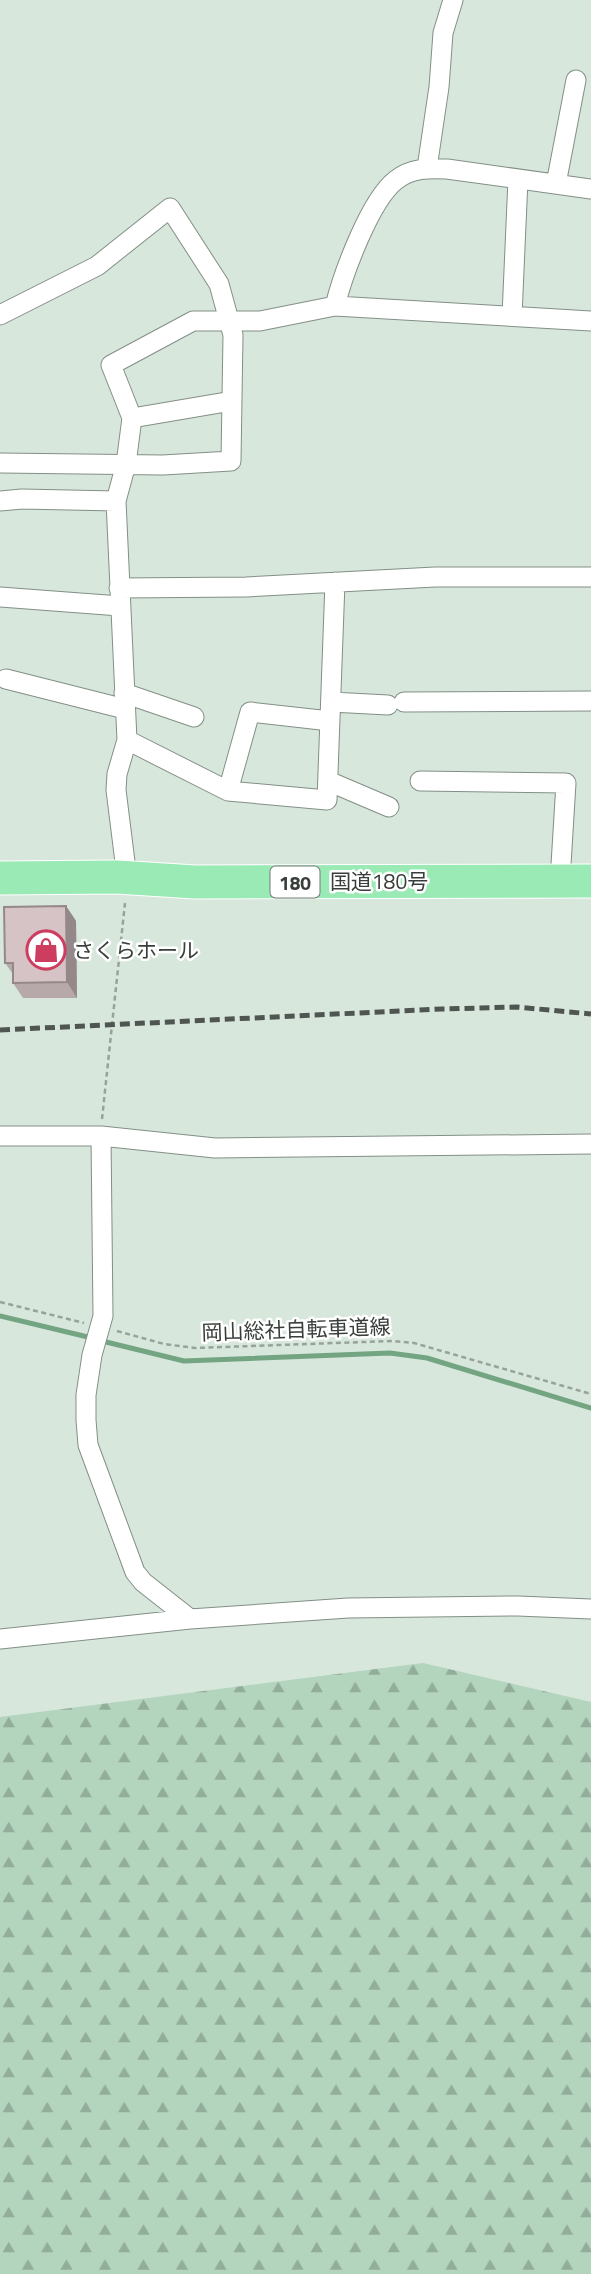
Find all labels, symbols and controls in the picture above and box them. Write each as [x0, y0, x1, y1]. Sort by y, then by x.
street label: 国道180号 [330, 865, 428, 897]
road number: 180 [270, 866, 320, 898]
shop icon: さくらホール [25, 929, 67, 971]
place label: さくらホール [73, 934, 199, 966]
street label: 岡山総社自転車道線 [201, 1310, 391, 1348]

